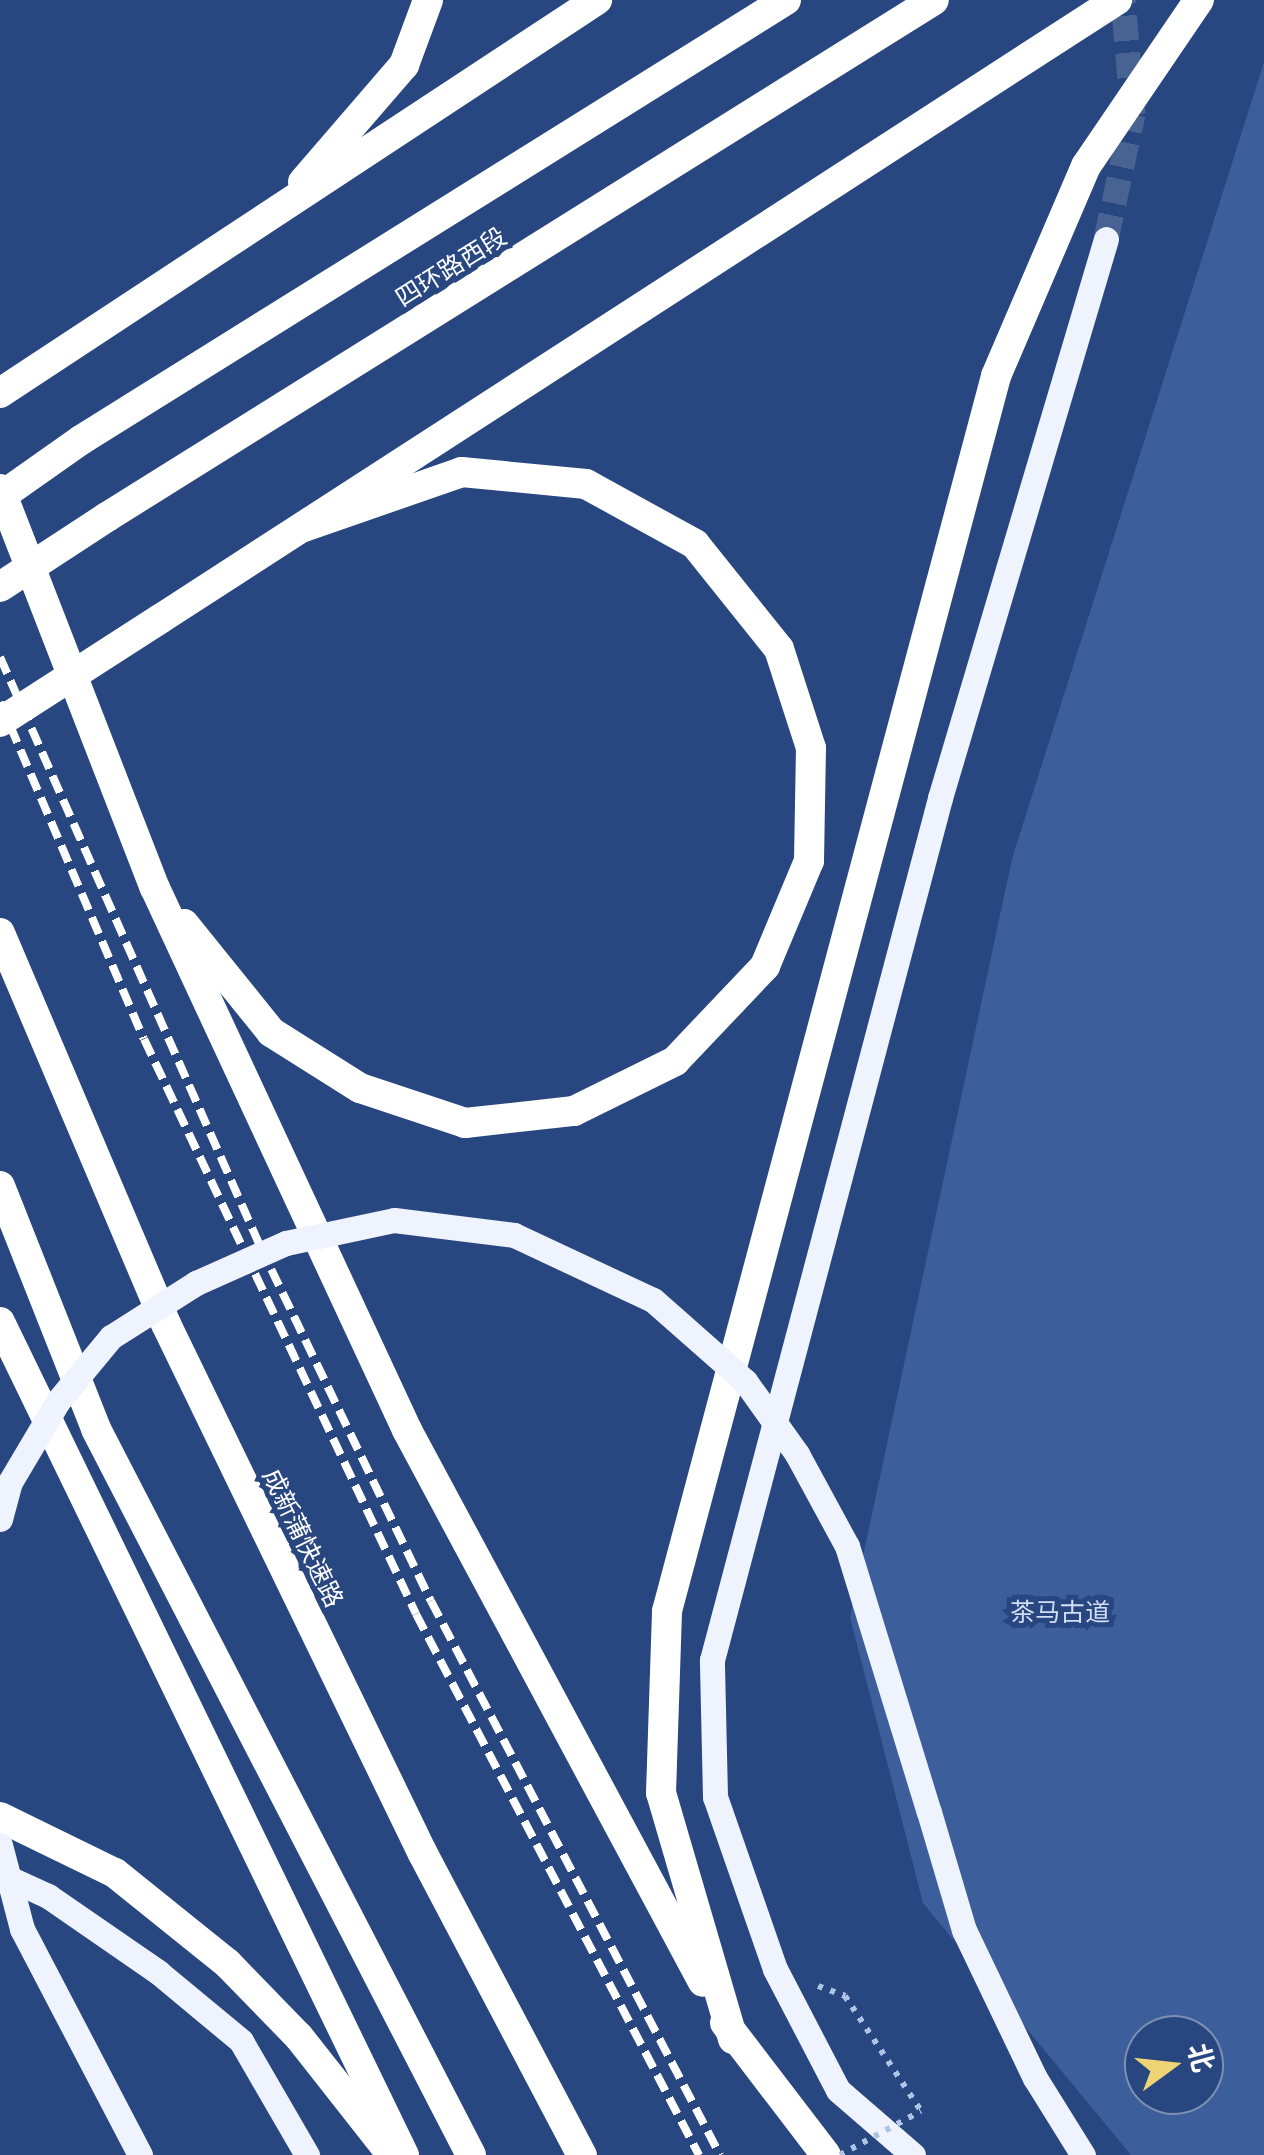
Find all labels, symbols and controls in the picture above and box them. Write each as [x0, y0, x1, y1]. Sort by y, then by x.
street label: 四环路西段 [390, 221, 512, 313]
street label: 成新蒲快速路 [257, 1464, 349, 1612]
park label: 茶马古道 [1010, 1597, 1110, 1627]
north arrow [1124, 2015, 1224, 2115]
text: 北 [1181, 2040, 1221, 2076]

